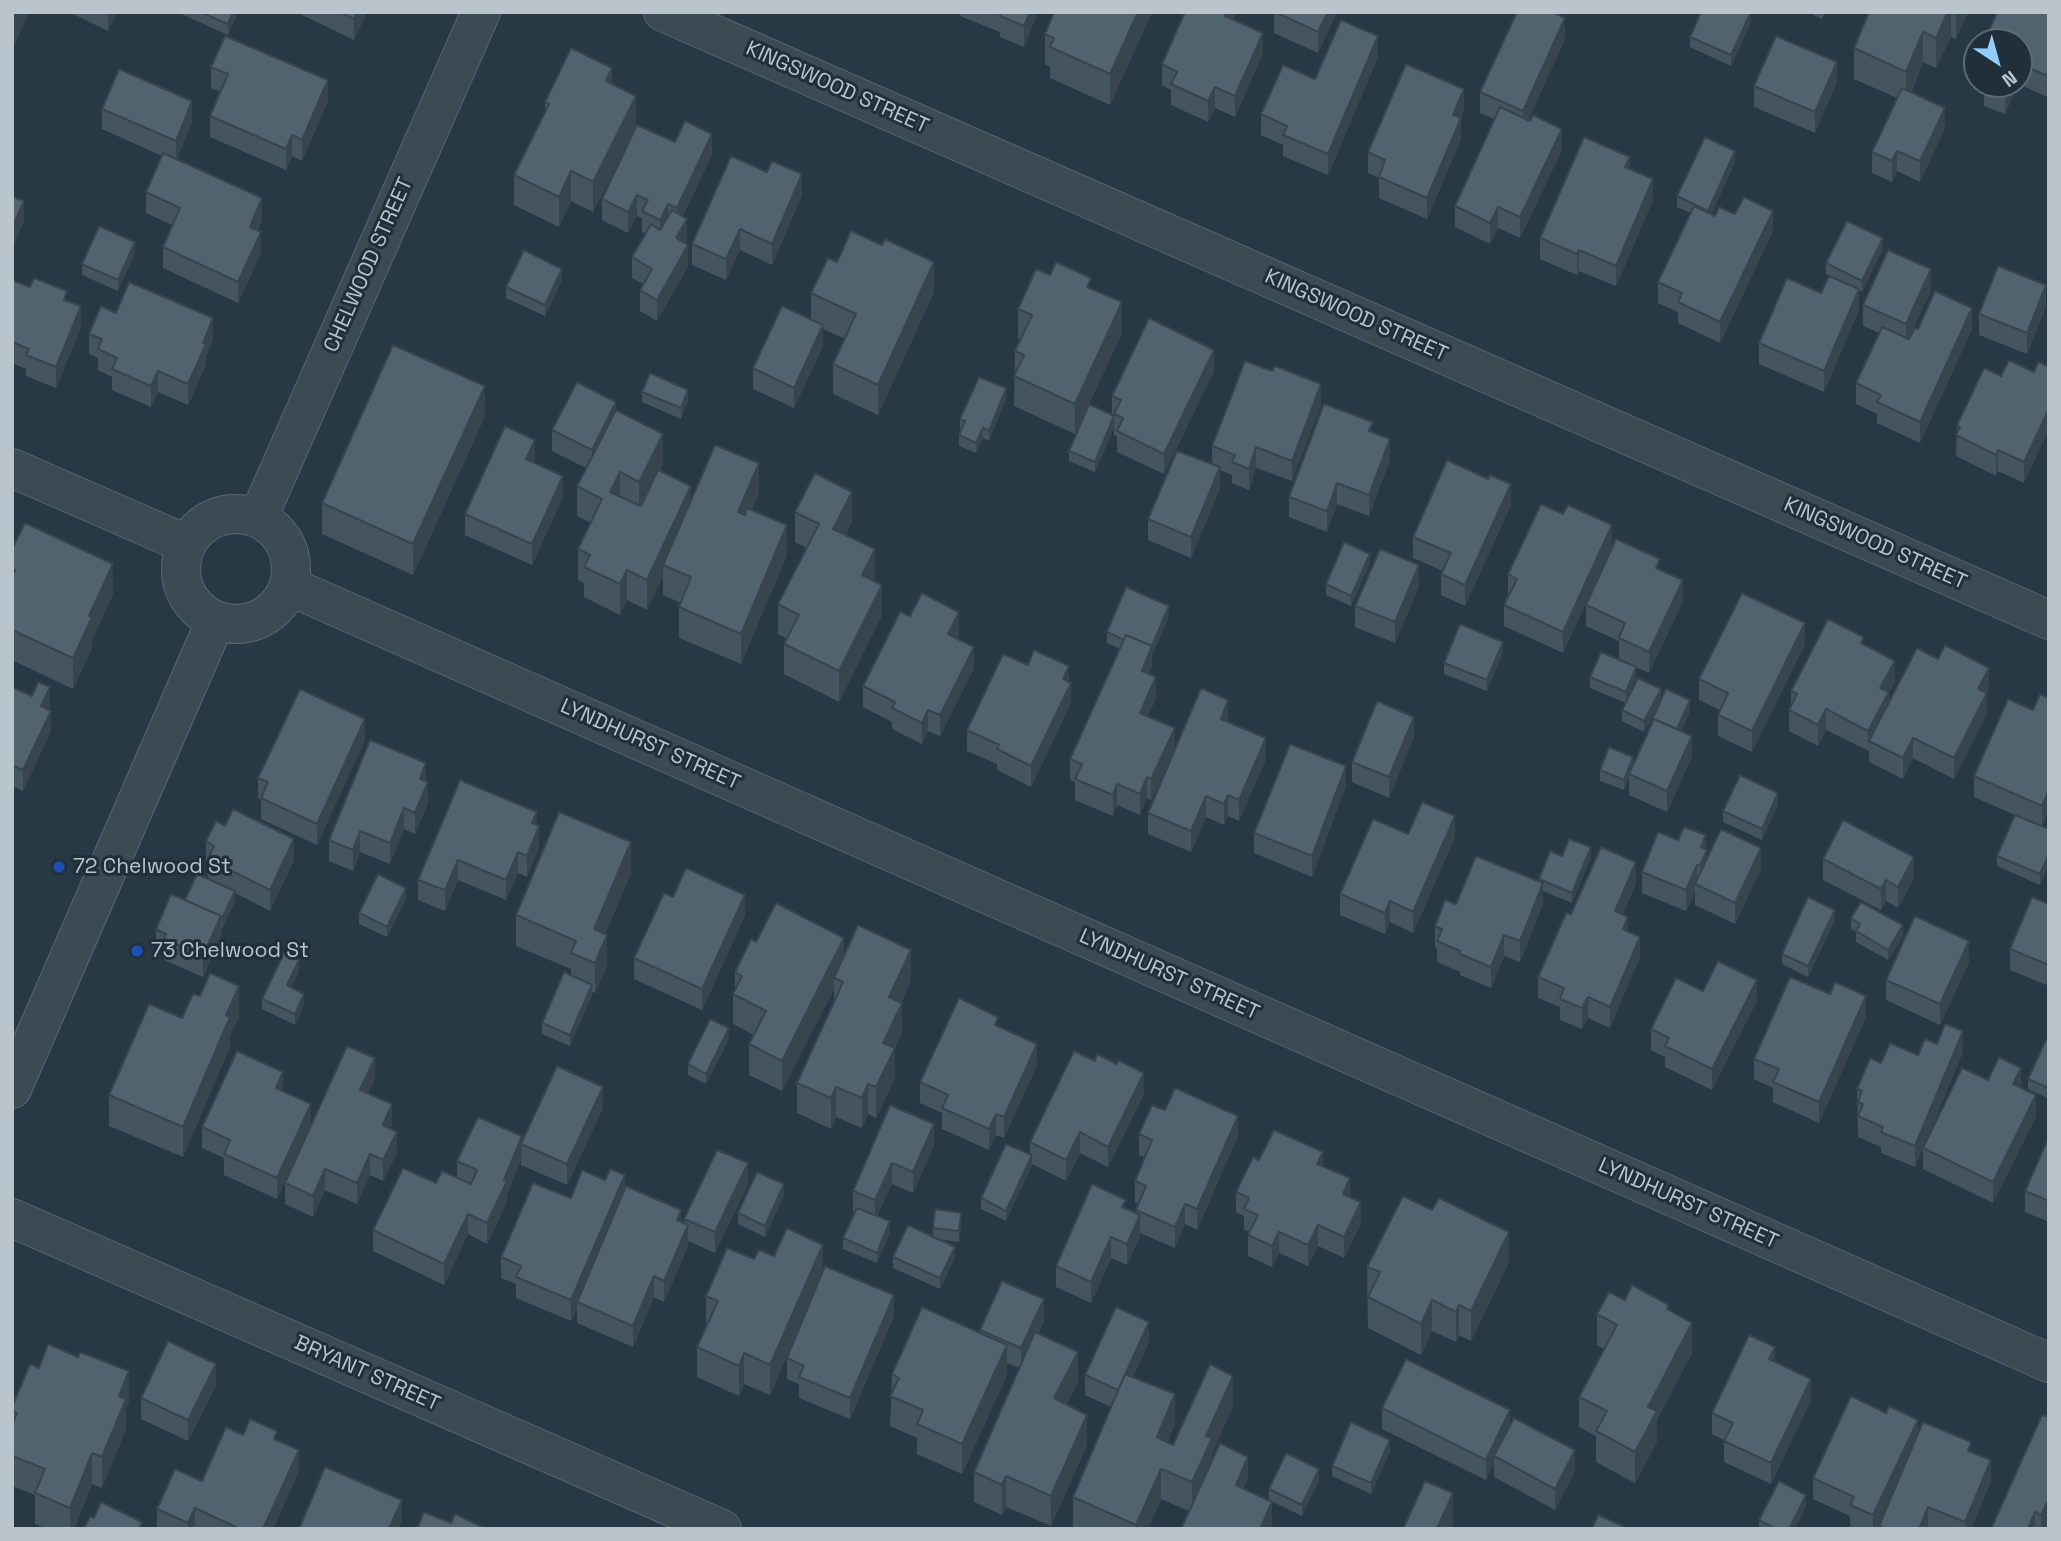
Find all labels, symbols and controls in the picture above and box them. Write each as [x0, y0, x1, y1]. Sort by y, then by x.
north arrow [1963, 28, 2033, 98]
street label: KINGSWOOD STREET [742, 36, 932, 140]
text: N [1997, 65, 2022, 93]
street label: CHELWOOD STREET [319, 174, 419, 356]
street label: KINGSWOOD STREET [1261, 264, 1451, 368]
street label: KINGSWOOD STREET [1780, 492, 1970, 596]
street label: LYNDHURST STREET [556, 694, 744, 796]
place label: 72 Chelwood St [73, 854, 231, 880]
marker: 72 Chelwood St [51, 859, 67, 875]
street label: LYNDHURST STREET [1075, 924, 1263, 1026]
place label: 73 Chelwood St [151, 938, 309, 964]
marker: 73 Chelwood St [129, 943, 145, 959]
street label: LYNDHURST STREET [1594, 1153, 1782, 1255]
street label: BRYANT STREET [290, 1331, 444, 1417]

